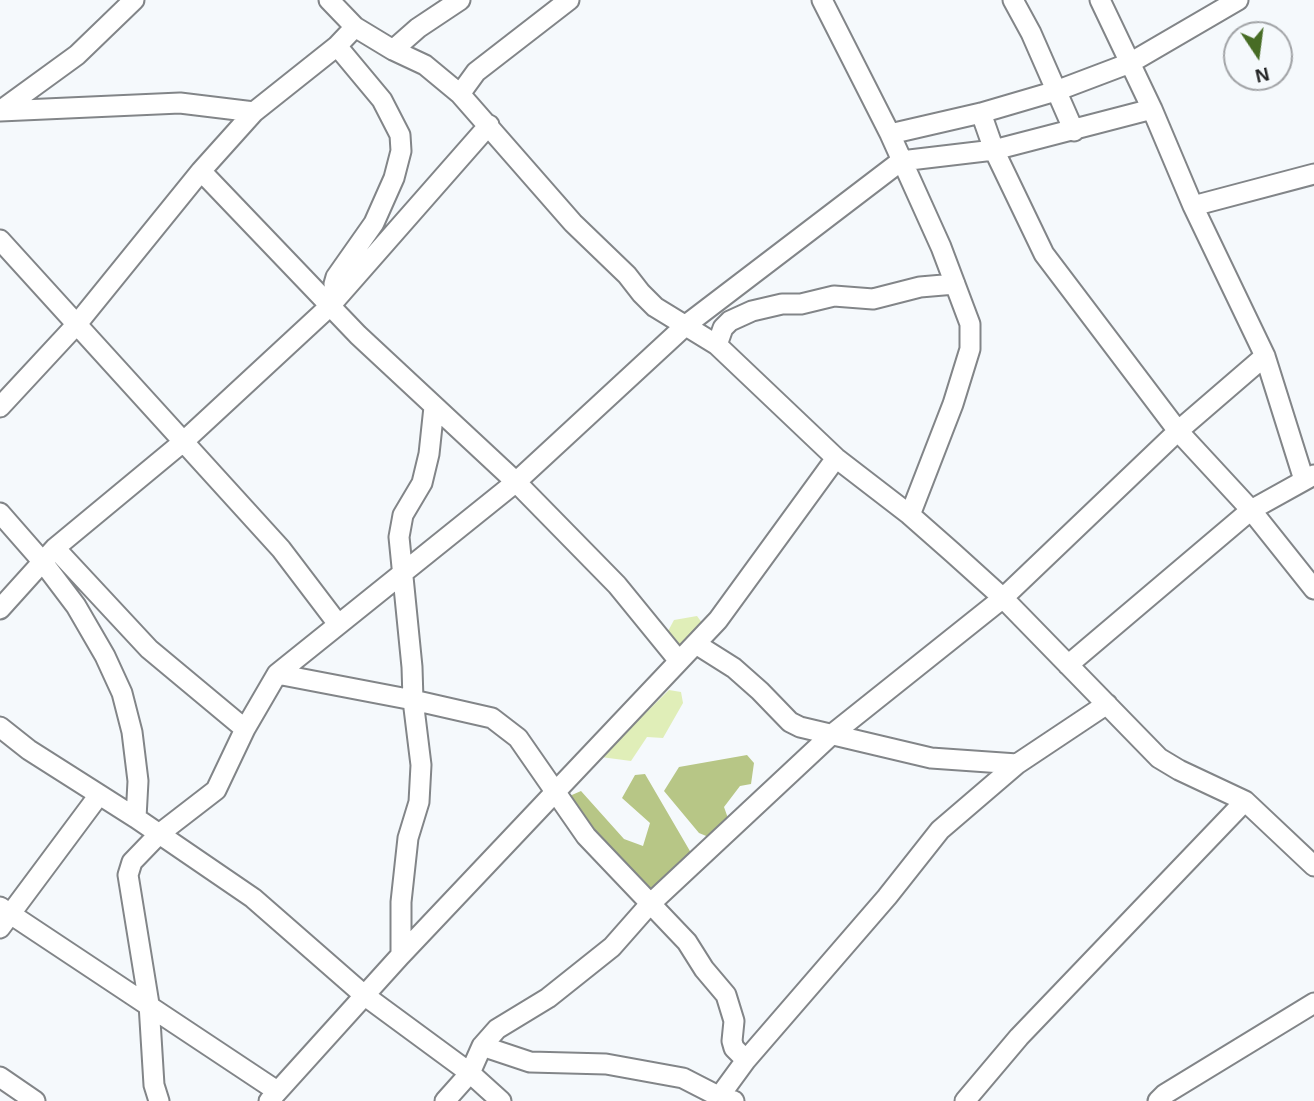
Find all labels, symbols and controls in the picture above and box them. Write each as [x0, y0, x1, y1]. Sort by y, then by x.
north arrow [1223, 21, 1293, 91]
text: N [1253, 63, 1271, 87]

